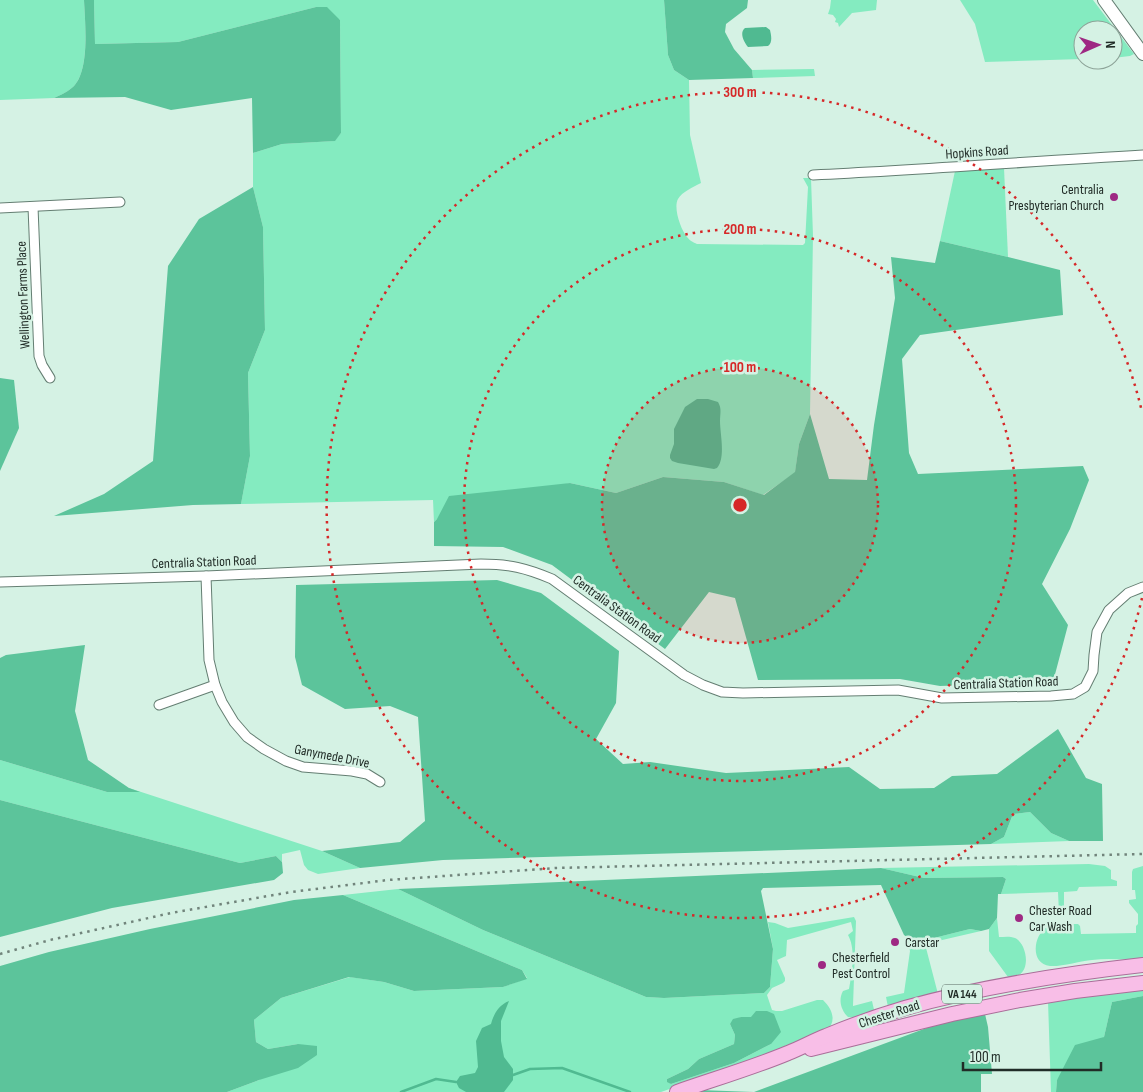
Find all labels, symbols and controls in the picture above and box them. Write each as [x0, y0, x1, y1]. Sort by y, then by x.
north arrow [1073, 20, 1123, 70]
text: N [1102, 41, 1119, 49]
text: 300 m [723, 83, 757, 102]
street label: Hopkins Road [945, 141, 1009, 163]
place label: Centralia Presbyterian Church [1008, 181, 1104, 214]
marker: Centralia Presbyterian Church [1108, 191, 1120, 203]
text: 200 m [723, 220, 757, 239]
street label: Wellington Farms Place [13, 241, 33, 349]
text: 100 m [724, 358, 756, 377]
centre of rings [731, 496, 749, 514]
street label: Centralia Station Road [151, 552, 257, 572]
street label: Centralia Station Road [570, 571, 665, 647]
street label: Centralia Station Road [953, 673, 1059, 693]
street label: Ganymede Drive [293, 740, 371, 772]
place label: Chester Road Car Wash [1029, 902, 1092, 935]
marker: Chester Road Car Wash [1013, 912, 1025, 924]
place label: Carstar [905, 934, 939, 951]
marker: Carstar [889, 936, 901, 948]
place label: Chesterfield Pest Control [832, 949, 890, 982]
marker: Chesterfield Pest Control [816, 959, 828, 971]
road number: VA 144 [942, 984, 982, 1004]
street label: Chester Road [857, 996, 922, 1032]
scale bar [963, 1040, 1100, 1072]
text: 100 m [970, 1048, 1001, 1067]

